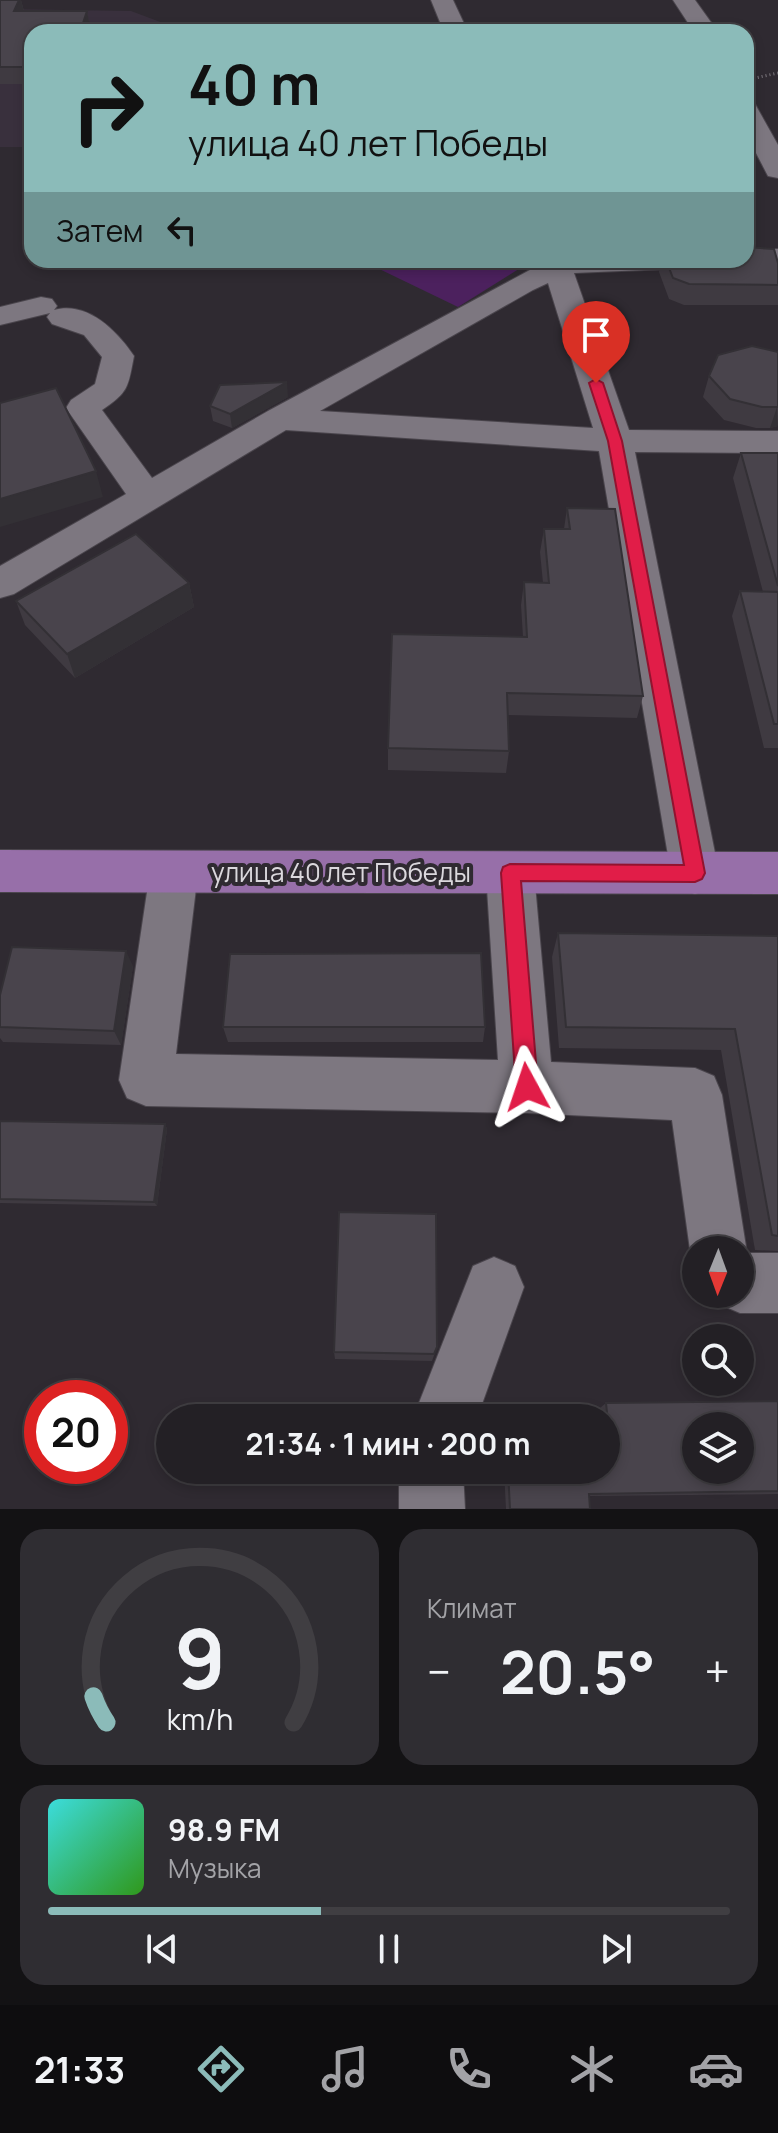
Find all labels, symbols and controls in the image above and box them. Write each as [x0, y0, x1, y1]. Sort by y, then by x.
text: 40 m [188, 45, 320, 122]
icon: right [56, 56, 160, 160]
text: улица 40 лет Победы [188, 118, 548, 167]
icon: left [160, 208, 204, 252]
text: Затем [56, 210, 144, 251]
pin [562, 301, 630, 383]
icon: arrive [574, 313, 618, 357]
street label: улица 40 лет Победы [211, 854, 471, 890]
position arrow [485, 1045, 569, 1129]
north arrow [682, 1236, 754, 1308]
map controls [682, 1236, 754, 1484]
button: search [682, 1324, 754, 1396]
speed limit sign: 20 [24, 1380, 128, 1484]
button: layers [682, 1412, 754, 1484]
text: 21:34 · 1 мин · 200 m [245, 1423, 531, 1464]
text: Климат [427, 1590, 517, 1626]
text: 9 [174, 1600, 225, 1714]
text: 20.5° [500, 1630, 655, 1712]
text: − [427, 1641, 451, 1701]
text: + [705, 1641, 730, 1701]
text: km/h [166, 1700, 233, 1739]
text: 98.9 FM [168, 1809, 280, 1850]
text: Музыка [168, 1850, 262, 1886]
icon: previous [140, 1927, 184, 1971]
icon: pause [367, 1927, 411, 1971]
icon: next [594, 1927, 638, 1971]
icon: directions [193, 2041, 249, 2097]
icon: music [317, 2041, 373, 2097]
icon: phone [441, 2041, 497, 2097]
icon: climate [564, 2041, 620, 2097]
icon: car [688, 2041, 744, 2097]
text: 21:33 [34, 2045, 125, 2094]

